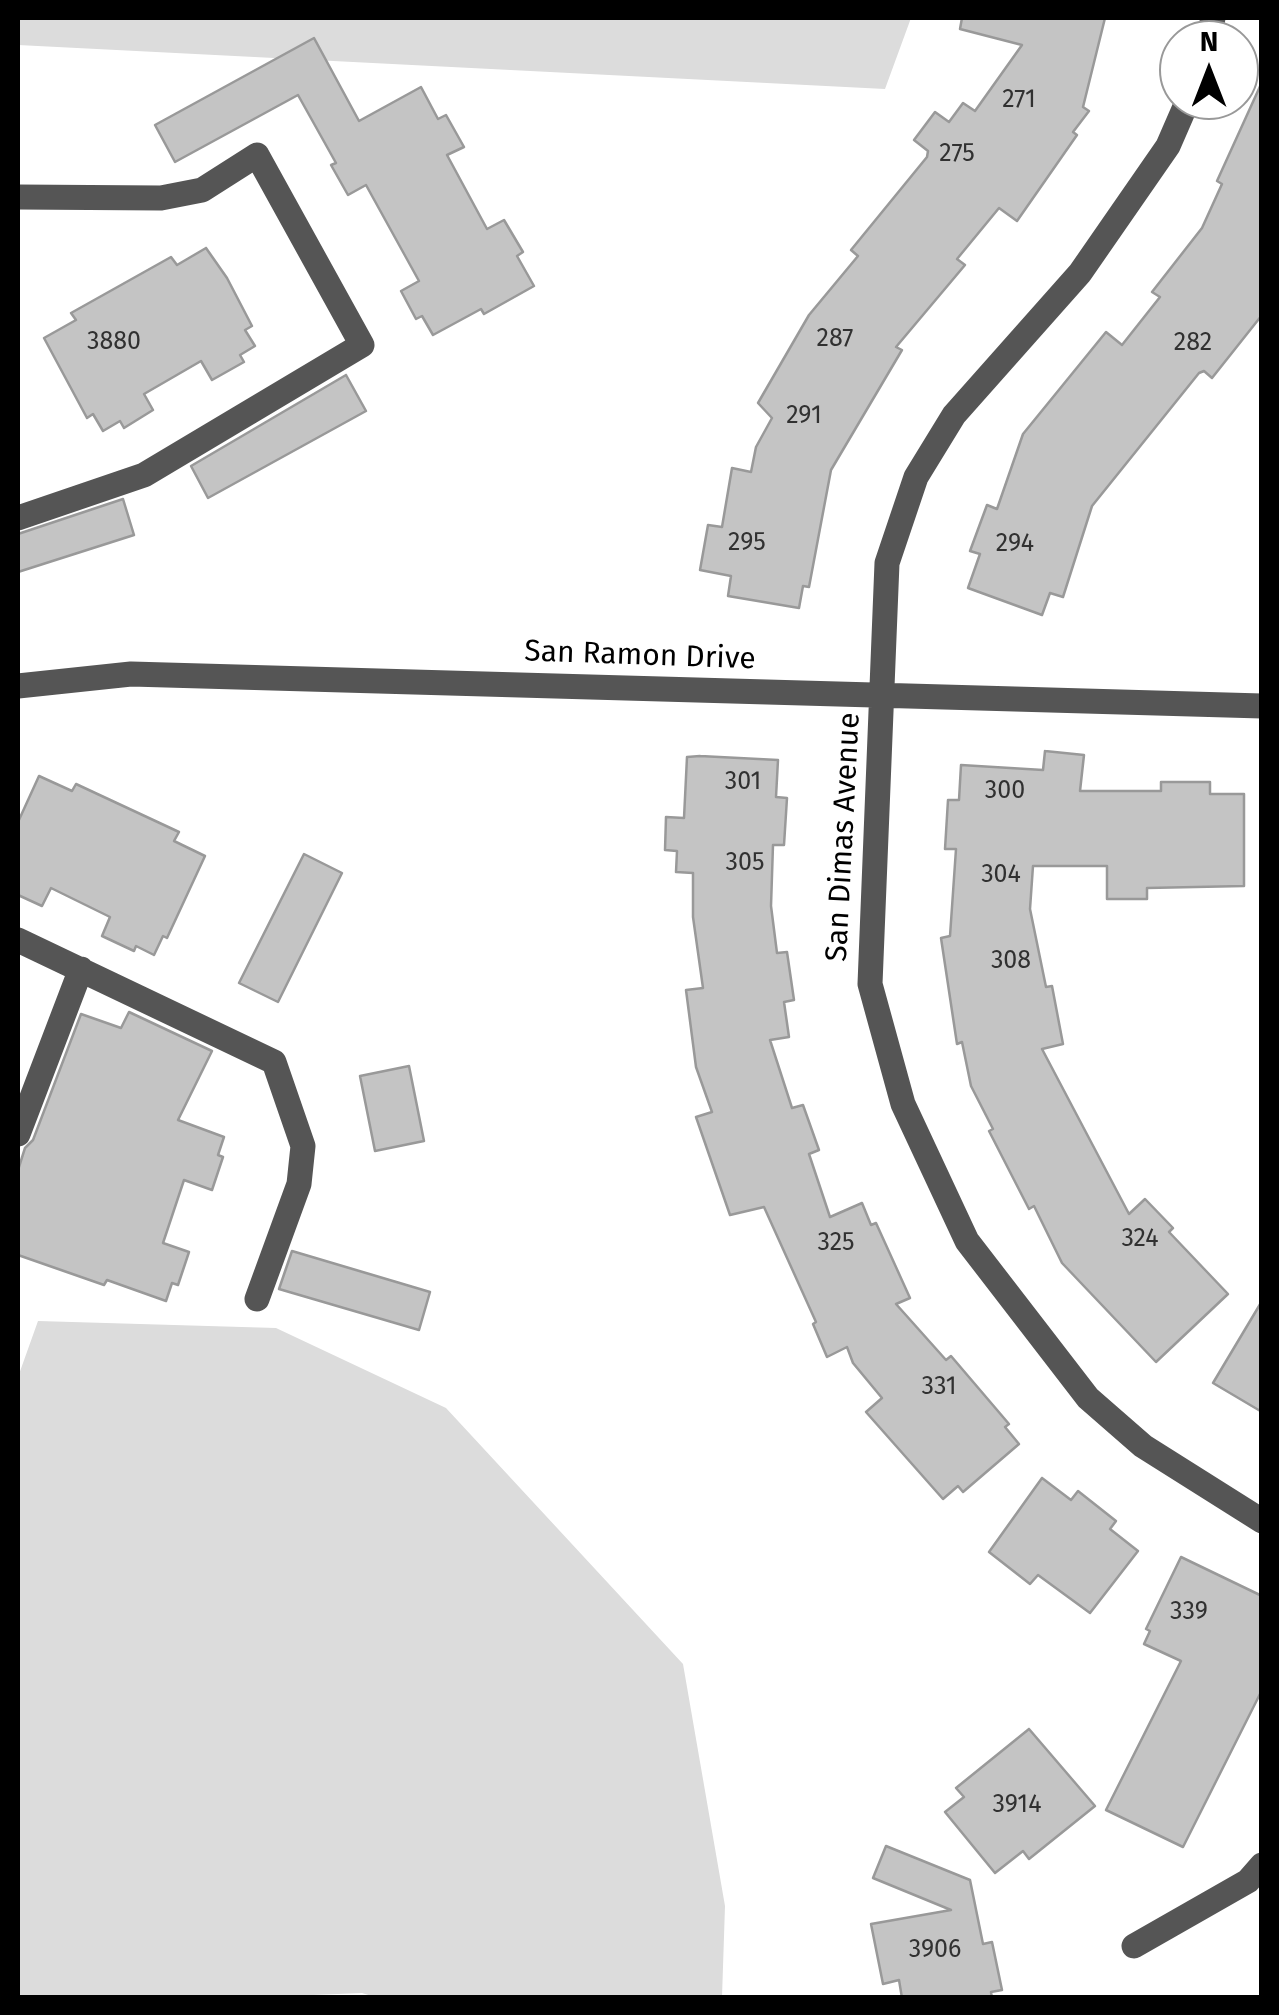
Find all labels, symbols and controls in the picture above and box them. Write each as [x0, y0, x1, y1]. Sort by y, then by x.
north arrow [1159, 20, 1259, 120]
text: N [1200, 25, 1218, 58]
house number: 271 [1002, 85, 1036, 115]
house number: 275 [939, 139, 975, 169]
house number: 287 [817, 324, 853, 354]
house number: 3880 [87, 327, 141, 357]
house number: 282 [1174, 328, 1212, 358]
house number: 291 [786, 401, 822, 431]
house number: 295 [728, 528, 766, 558]
house number: 294 [996, 529, 1034, 559]
street label: San Ramon Drive [524, 634, 756, 678]
street label: San Dimas Avenue [820, 712, 868, 962]
house number: 301 [725, 767, 761, 797]
house number: 300 [985, 776, 1025, 806]
house number: 305 [726, 848, 764, 878]
house number: 304 [981, 860, 1021, 890]
house number: 308 [991, 946, 1031, 976]
house number: 324 [1121, 1224, 1159, 1254]
house number: 325 [817, 1228, 855, 1258]
house number: 331 [921, 1372, 957, 1402]
house number: 339 [1170, 1597, 1208, 1627]
house number: 3914 [993, 1790, 1041, 1820]
house number: 3906 [909, 1935, 961, 1965]

